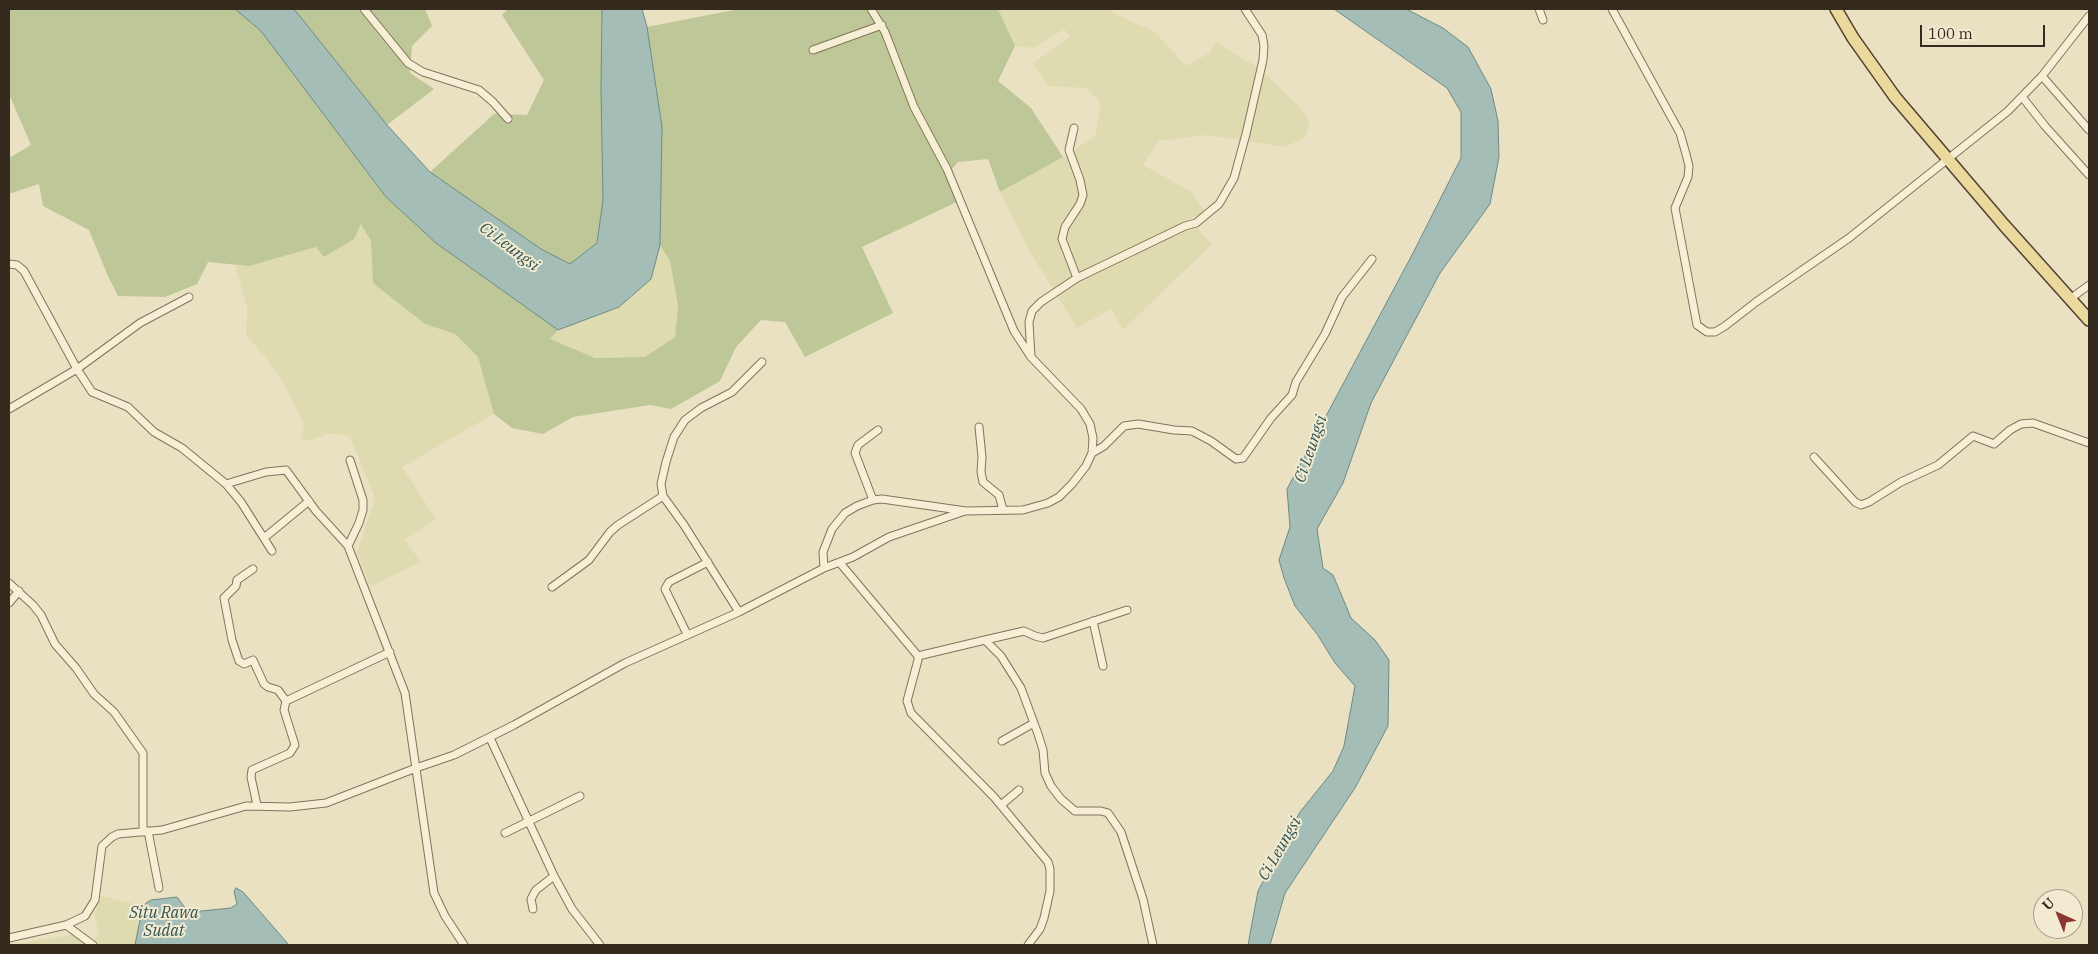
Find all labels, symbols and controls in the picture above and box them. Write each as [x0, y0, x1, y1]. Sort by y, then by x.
scale bar [1923, 15, 2048, 47]
text: 100 m [1928, 24, 1973, 43]
water label: Ci Leungsi [475, 218, 543, 276]
water label: Ci Leungsi [1291, 413, 1331, 485]
water label: Ci Leungsi [1254, 814, 1306, 884]
north arrow [2033, 889, 2083, 939]
text: U [2038, 894, 2058, 914]
water label: Situ Rawa Sudat [129, 903, 199, 941]

